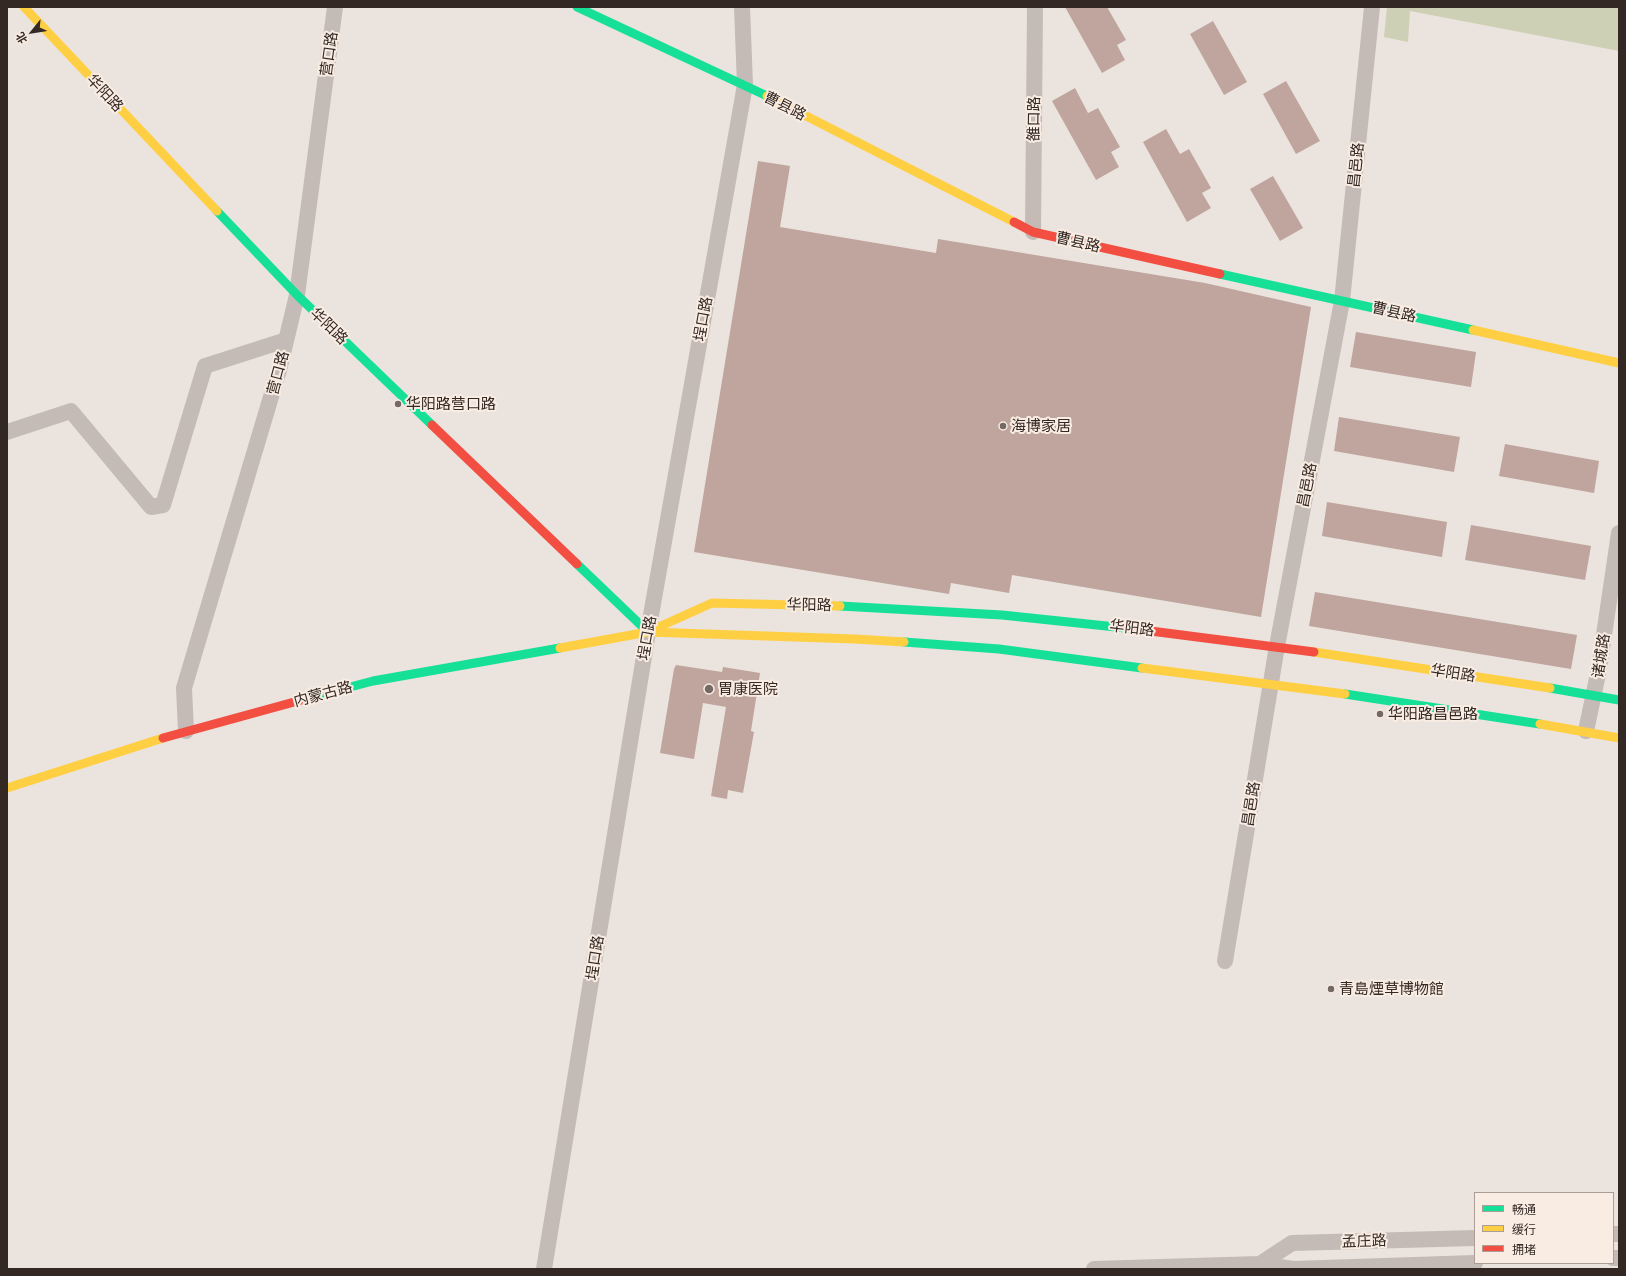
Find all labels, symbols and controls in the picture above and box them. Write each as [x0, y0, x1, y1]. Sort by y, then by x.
north arrow [12, 12, 52, 52]
text: 北 [13, 30, 30, 46]
street label: 营口路 [317, 30, 341, 78]
street label: 华阳路 [83, 70, 127, 116]
street label: 曹县路 [761, 88, 809, 124]
street label: 雒口路 [1025, 96, 1043, 142]
street label: 昌邑路 [1345, 142, 1367, 188]
street label: 曹县路 [1054, 228, 1102, 256]
street label: 埕口路 [690, 295, 716, 343]
street label: 曹县路 [1370, 298, 1418, 326]
street label: 华阳路 [307, 304, 351, 348]
street label: 营口路 [263, 349, 293, 397]
place label: 华阳路营口路 [406, 395, 496, 413]
marker: 华阳路营口路 [393, 399, 403, 409]
place label: 海博家居 [1011, 417, 1071, 435]
marker: 海博家居 [998, 421, 1008, 431]
street label: 昌邑路 [1294, 461, 1320, 509]
street label: 华阳路 [786, 596, 832, 614]
street label: 埕口路 [634, 614, 660, 662]
street label: 华阳路 [1109, 616, 1155, 640]
street label: 诸城路 [1589, 632, 1613, 680]
street label: 华阳路 [1429, 661, 1477, 685]
street label: 内蒙古路 [292, 678, 354, 710]
place label: 胃康医院 [718, 680, 778, 698]
marker: 胃康医院 [703, 683, 715, 695]
place label: 华阳路昌邑路 [1388, 705, 1478, 723]
marker: 华阳路昌邑路 [1375, 709, 1385, 719]
street label: 昌邑路 [1239, 780, 1263, 828]
street label: 埕口路 [583, 934, 607, 982]
place label: 青島煙草博物館 [1339, 980, 1444, 998]
marker: 青島煙草博物館 [1326, 984, 1336, 994]
legend [1474, 1192, 1614, 1264]
text: 畅通 [1512, 1202, 1536, 1216]
text: 缓行 [1512, 1222, 1536, 1236]
street label: 孟庄路 [1341, 1231, 1387, 1251]
text: 拥堵 [1512, 1242, 1536, 1256]

